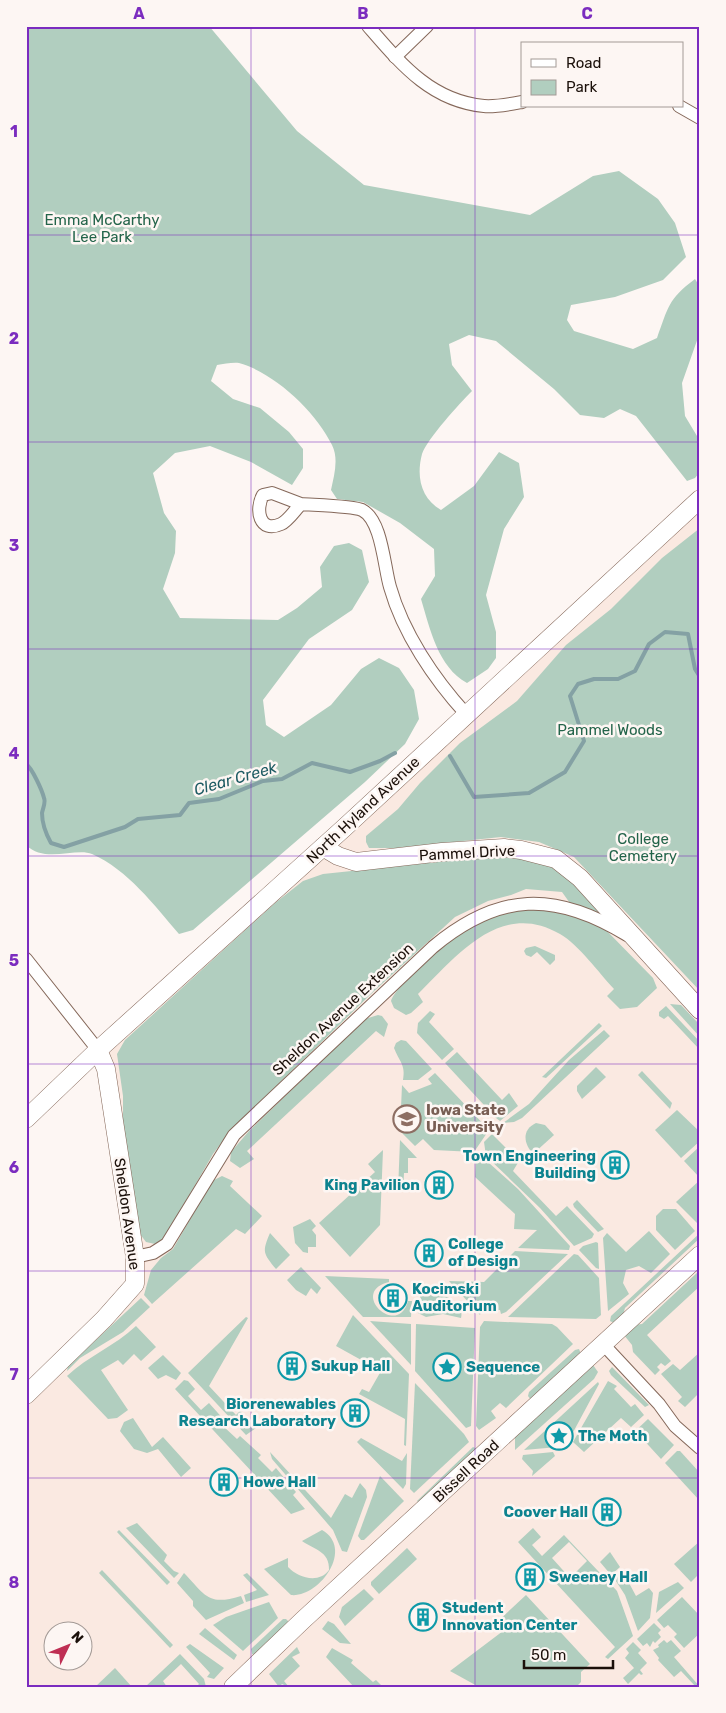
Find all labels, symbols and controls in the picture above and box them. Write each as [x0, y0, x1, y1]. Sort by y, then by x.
text: A [133, 4, 145, 23]
text: B [357, 4, 369, 23]
text: C [581, 4, 593, 23]
legend [521, 42, 684, 108]
text: Road [566, 54, 602, 72]
text: Park [566, 78, 597, 96]
text: 1 [10, 122, 18, 141]
park label: Emma McCarthy Lee Park [45, 211, 159, 246]
text: 2 [9, 329, 19, 348]
text: 3 [9, 536, 19, 555]
park label: Pammel Woods [557, 721, 663, 739]
text: 4 [9, 744, 20, 763]
street label: North Hyland Avenue [303, 753, 423, 867]
water label: Clear Creek [191, 757, 279, 799]
park label: College Cemetery [609, 830, 677, 865]
street label: Pammel Drive [418, 841, 516, 865]
street label: Sheldon Avenue Extension [269, 939, 417, 1079]
text: 5 [9, 951, 19, 970]
place label: Iowa State University [426, 1101, 506, 1136]
school or university icon: Iowa State University [392, 1104, 422, 1134]
place label: Town Engineering Building [463, 1147, 596, 1182]
building icon: Town Engineering Building [600, 1150, 630, 1180]
street label: Sheldon Avenue [110, 1157, 144, 1271]
text: 6 [9, 1158, 19, 1177]
building icon: King Pavilion [424, 1170, 454, 1200]
place label: King Pavilion [324, 1176, 420, 1194]
place label: College of Design [448, 1235, 518, 1270]
building icon: College of Design [414, 1238, 444, 1268]
place label: Kocimski Auditorium [412, 1280, 497, 1315]
building icon: Kocimski Auditorium [378, 1283, 408, 1313]
building icon: Sukup Hall [277, 1351, 307, 1381]
place icon: Sequence [432, 1352, 462, 1382]
place label: Sukup Hall [311, 1357, 390, 1375]
place label: Sequence [466, 1358, 540, 1376]
text: 7 [9, 1365, 19, 1384]
place label: Biorenewables Research Laboratory [178, 1395, 336, 1430]
building icon: Biorenewables Research Laboratory [340, 1398, 370, 1428]
place icon: The Moth [544, 1421, 574, 1451]
place label: The Moth [578, 1427, 647, 1445]
street label: Bissell Road [429, 1436, 503, 1506]
building icon: Howe Hall [209, 1467, 239, 1497]
place label: Howe Hall [243, 1473, 316, 1491]
building icon: Coover Hall [592, 1497, 622, 1527]
place label: Coover Hall [504, 1503, 588, 1521]
building icon: Sweeney Hall [515, 1562, 545, 1592]
place label: Sweeney Hall [549, 1568, 648, 1586]
text: 8 [9, 1573, 20, 1592]
place label: Student Innovation Center [442, 1599, 578, 1634]
building icon: Student Innovation Center [408, 1602, 438, 1632]
north arrow [42, 1620, 92, 1670]
text: N [67, 1628, 87, 1647]
scale bar [524, 1638, 612, 1670]
text: 50 m [531, 1646, 566, 1664]

